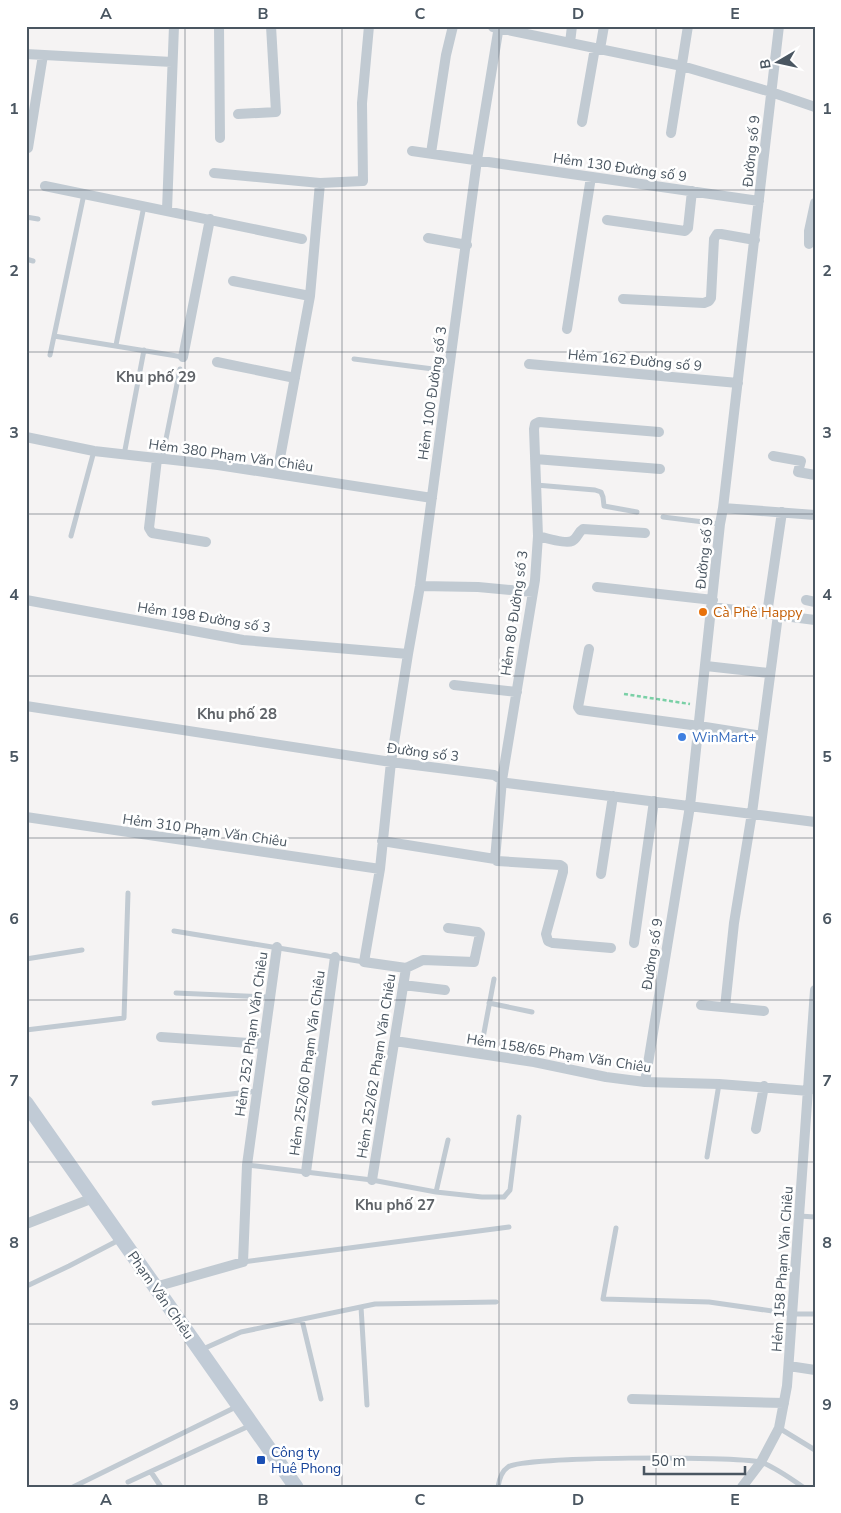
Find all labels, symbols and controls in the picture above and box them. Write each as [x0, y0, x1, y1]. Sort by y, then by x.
text: A [100, 3, 112, 25]
text: B [257, 3, 269, 25]
text: C [415, 3, 426, 25]
text: D [572, 3, 584, 25]
text: E [730, 3, 740, 25]
north arrow [754, 38, 804, 88]
text: B [756, 58, 776, 70]
text: 1 [9, 98, 19, 120]
text: 1 [822, 98, 832, 120]
street label: Đường số 9 [738, 114, 765, 189]
street label: Hẻm 130 Đường số 9 [552, 149, 688, 186]
text: 2 [9, 260, 19, 282]
text: 2 [822, 260, 832, 282]
street label: Hẻm 100 Đường số 3 [414, 325, 451, 461]
street label: Hẻm 162 Đường số 9 [567, 345, 703, 376]
district label: Khu phố 29 [116, 367, 196, 387]
text: 3 [9, 422, 19, 444]
text: 3 [822, 422, 832, 444]
street label: Hẻm 380 Phạm Văn Chiêu [147, 435, 314, 476]
street label: Đường số 9 [691, 516, 718, 591]
street label: Hẻm 80 Đường số 3 [496, 549, 533, 677]
text: 4 [9, 584, 19, 606]
text: 4 [822, 584, 832, 606]
street label: Hẻm 198 Đường số 3 [136, 598, 272, 637]
place label: Cà Phê Happy [713, 603, 803, 622]
marker: Cà Phê Happy [697, 606, 709, 618]
district label: Khu phố 28 [197, 704, 277, 724]
place label: WinMart+ [692, 728, 757, 747]
marker: WinMart+ [676, 731, 688, 743]
street label: Đường số 3 [385, 739, 460, 766]
text: 5 [9, 746, 19, 768]
text: 5 [822, 746, 832, 768]
street label: Hẻm 310 Phạm Văn Chiêu [121, 810, 288, 851]
text: 6 [9, 908, 19, 930]
text: 6 [822, 908, 832, 930]
street label: Đường số 9 [637, 917, 668, 992]
street label: Hẻm 252 Phạm Văn Chiêu [231, 951, 272, 1118]
street label: Hẻm 252/60 Phạm Văn Chiêu [285, 969, 330, 1157]
street label: Hẻm 252/62 Phạm Văn Chiêu [353, 972, 400, 1160]
street label: Hẻm 158/65 Phạm Văn Chiêu [465, 1030, 653, 1077]
text: 7 [9, 1070, 19, 1092]
text: 7 [822, 1070, 832, 1092]
street label: Hẻm 158 Phạm Văn Chiêu [767, 1186, 798, 1353]
district label: Khu phố 27 [355, 1195, 435, 1215]
text: 8 [9, 1232, 19, 1254]
text: 8 [822, 1232, 832, 1254]
street label: Phạm Văn Chiêu [123, 1247, 198, 1343]
text: 9 [9, 1394, 19, 1416]
text: 9 [822, 1394, 832, 1416]
place label: Công ty Huê Phong [271, 1443, 341, 1478]
scale bar [644, 1443, 745, 1475]
text: 50 m [651, 1451, 686, 1471]
marker: Công ty Huê Phong [255, 1454, 267, 1466]
text: A [100, 1489, 112, 1511]
text: B [257, 1489, 269, 1511]
text: C [415, 1489, 426, 1511]
text: D [572, 1489, 584, 1511]
text: E [730, 1489, 740, 1511]

